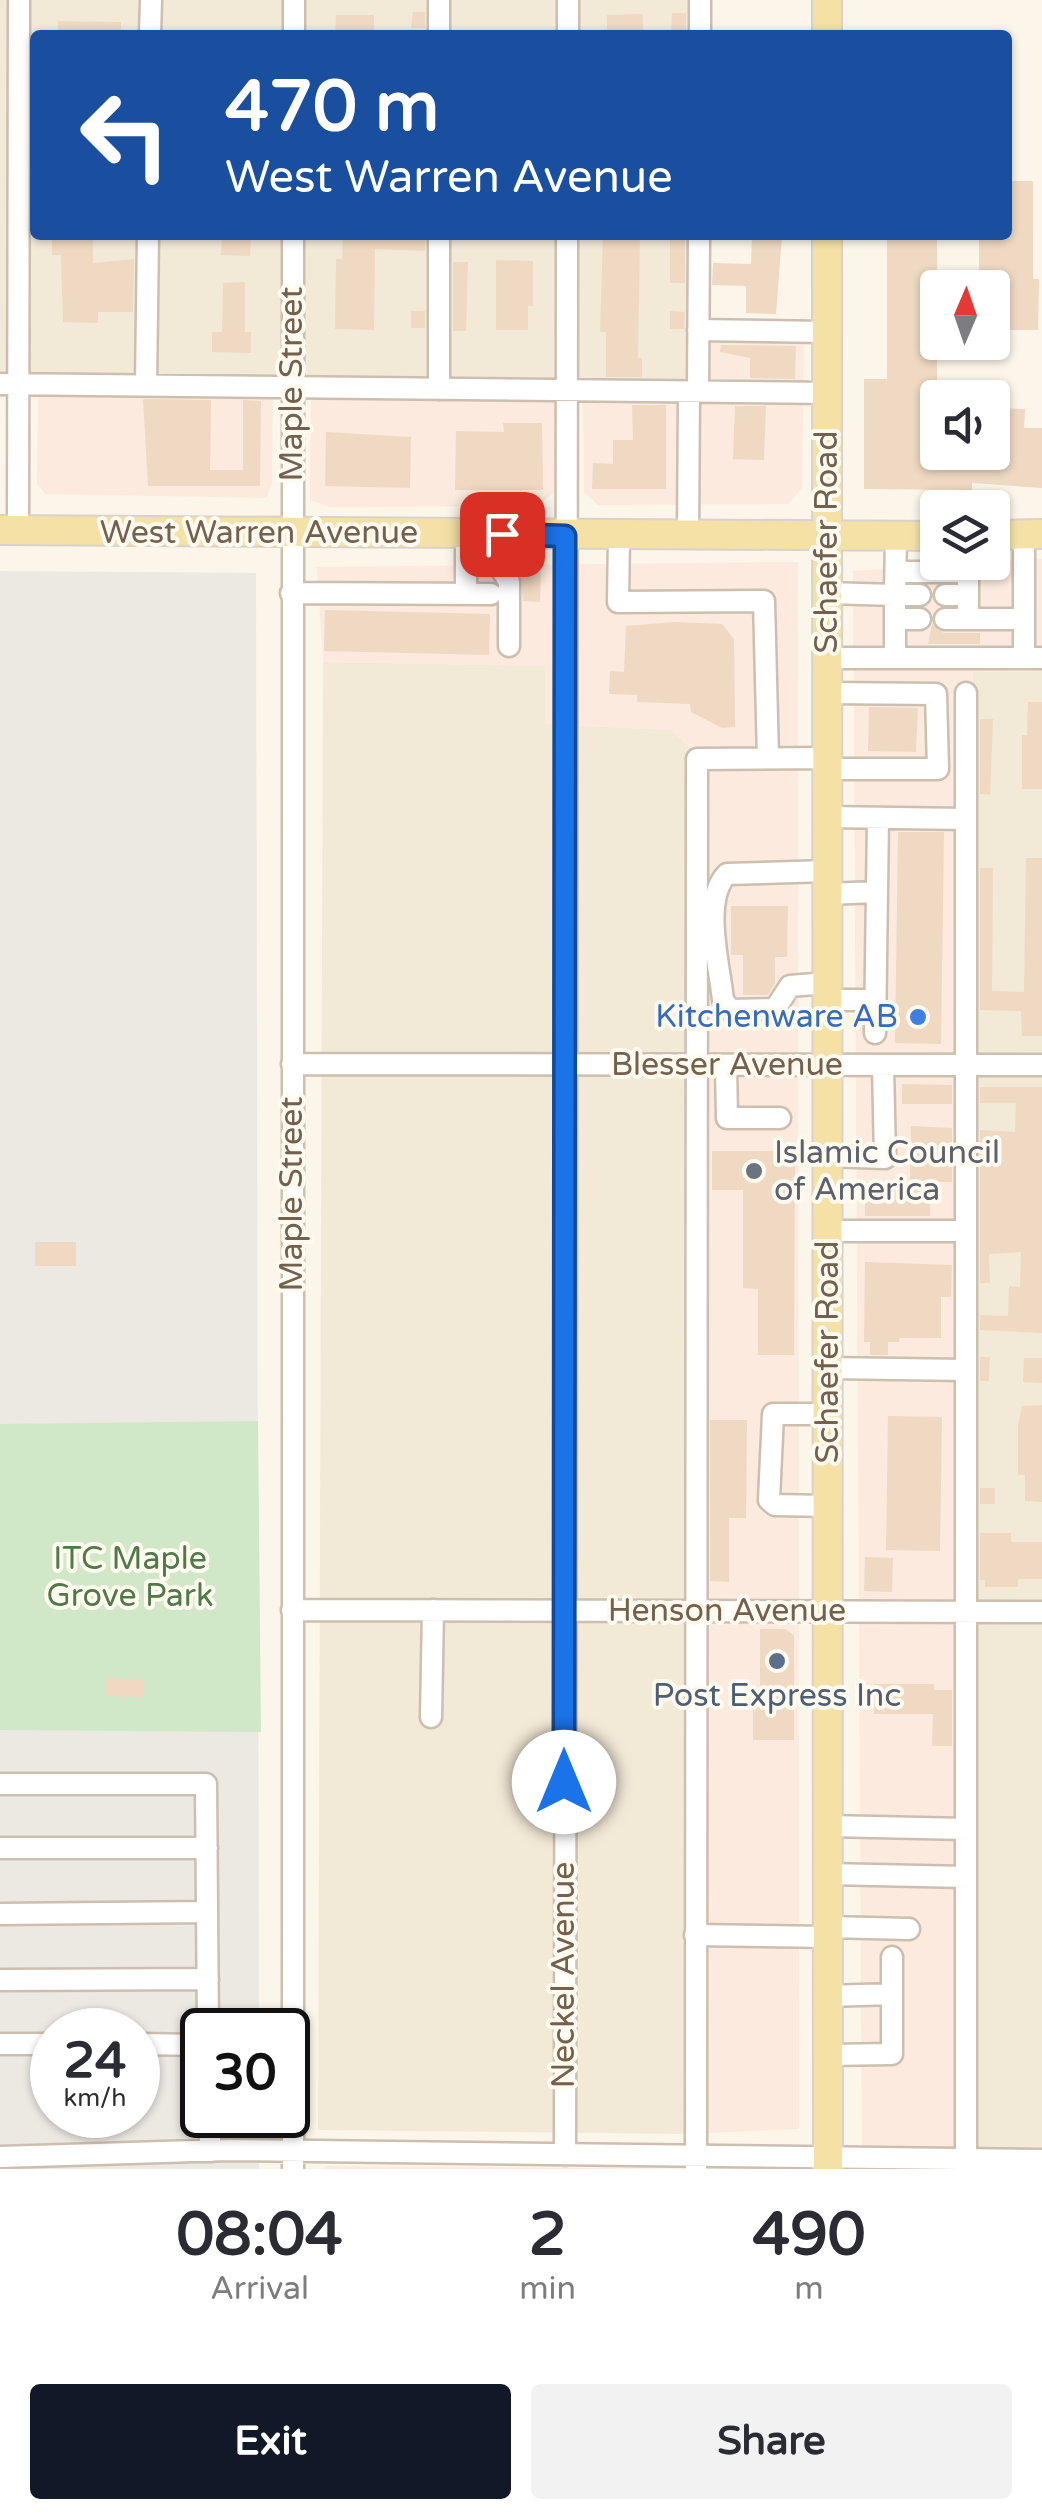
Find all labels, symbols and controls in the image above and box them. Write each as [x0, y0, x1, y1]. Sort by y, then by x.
text: 470 m [225, 66, 439, 150]
icon: left [60, 70, 190, 200]
text: West Warren Avenue [225, 151, 673, 205]
north arrow [920, 270, 1010, 360]
map controls [920, 270, 1010, 580]
street label: Maple Street [273, 287, 311, 481]
button: sound [920, 380, 1010, 470]
street label: Schaefer Road [808, 431, 846, 653]
button: layers [920, 490, 1010, 580]
pin [460, 492, 545, 577]
icon: arrive [475, 507, 530, 562]
street label: West Warren Avenue [100, 514, 418, 552]
place label: Kitchenware AB [655, 998, 898, 1036]
marker: Kitchenware AB [907, 1006, 929, 1028]
street label: Blesser Avenue [611, 1046, 843, 1084]
street label: Maple Street [273, 1097, 311, 1291]
place label: Islamic Council of America [774, 1134, 1000, 1209]
marker: Islamic Council of America [743, 1160, 765, 1182]
street label: Schaefer Road [809, 1241, 847, 1463]
park label: ITC Maple Grove Park [47, 1540, 213, 1615]
street label: Henson Avenue [608, 1592, 846, 1630]
marker: Post Express Inc [766, 1650, 788, 1672]
place label: Post Express Inc [653, 1677, 901, 1715]
position arrow [512, 1730, 616, 1834]
street label: Neckel Avenue [545, 1862, 583, 2088]
speed limit sign: 30 [180, 2008, 310, 2138]
text: 24 [64, 2031, 126, 2091]
text: km/h [64, 2083, 126, 2113]
text: 08:04 [176, 2199, 343, 2271]
text: 2 [529, 2199, 566, 2271]
text: 490 [752, 2199, 866, 2271]
text: Arrival [210, 2270, 309, 2308]
text: min [519, 2270, 576, 2308]
text: m [794, 2270, 824, 2308]
button: Exit [30, 2384, 511, 2499]
button: Share [531, 2384, 1012, 2499]

